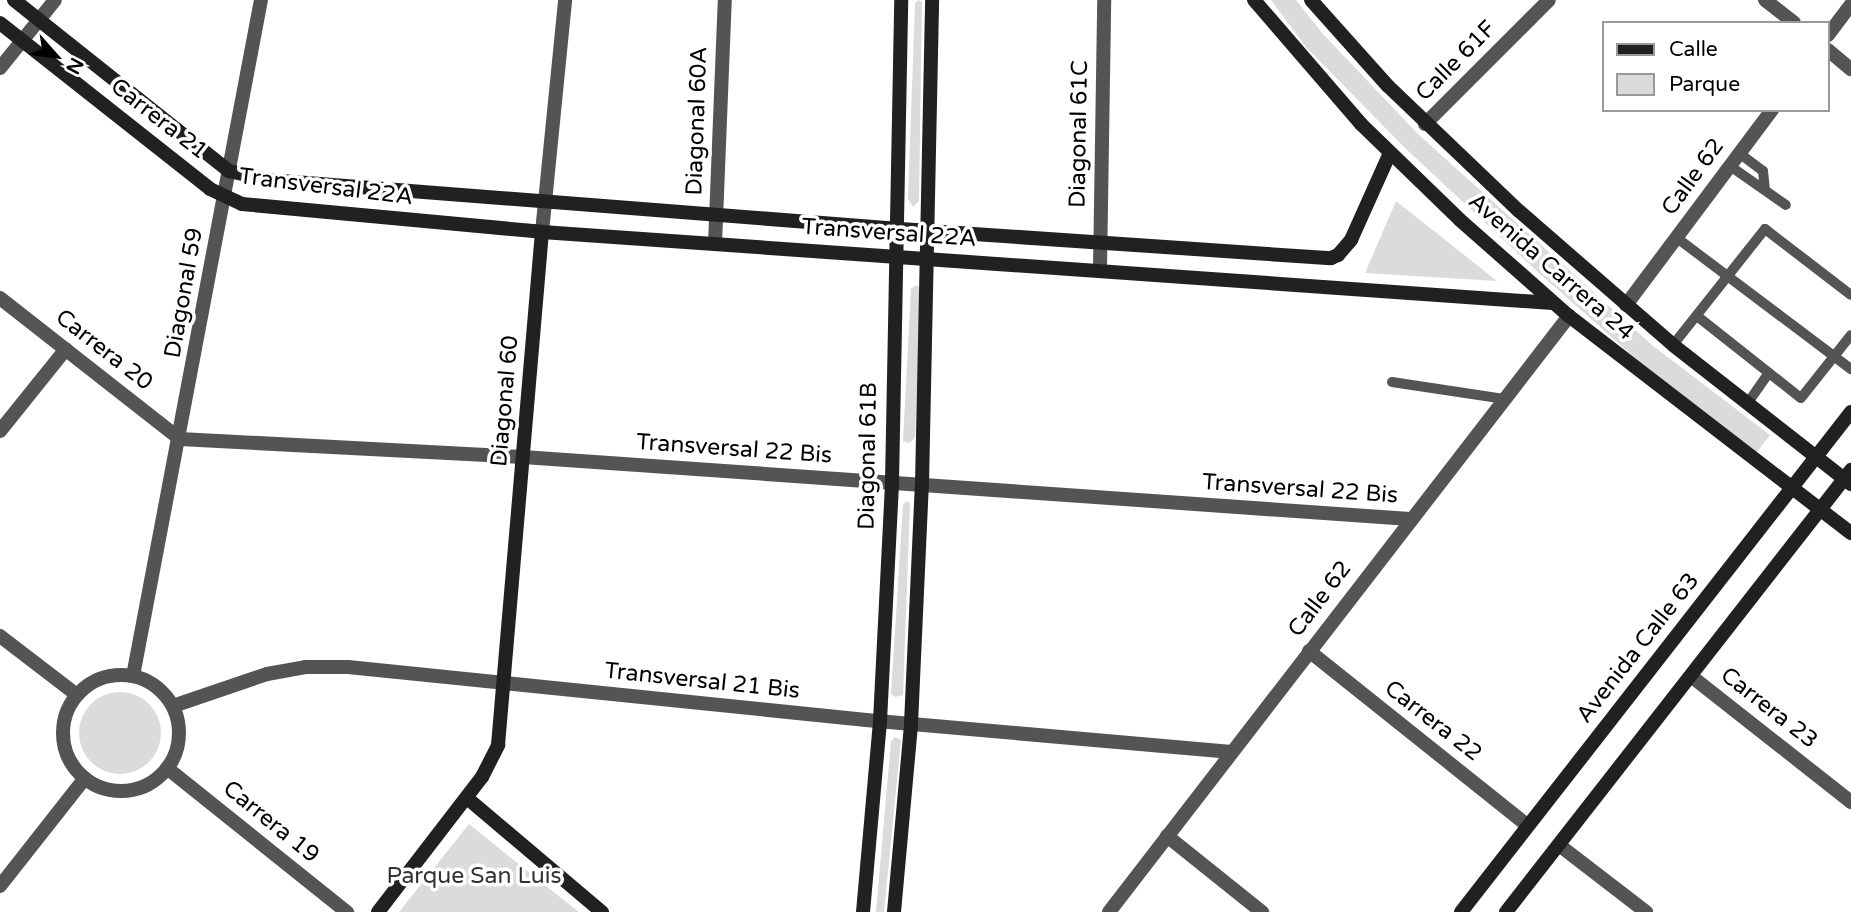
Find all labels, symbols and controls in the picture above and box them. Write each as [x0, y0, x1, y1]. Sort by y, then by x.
street label: Calle 61F [1410, 15, 1502, 107]
north arrow [21, 21, 91, 91]
legend [1602, 21, 1830, 112]
text: Calle [1669, 37, 1718, 62]
street label: Diagonal 60A [681, 46, 713, 196]
text: N [61, 54, 88, 78]
street label: Diagonal 61C [1064, 60, 1094, 208]
street label: Carrera 21 [105, 72, 213, 166]
text: Parque [1669, 72, 1740, 97]
street label: Calle 62 [1656, 133, 1730, 221]
street label: Transversal 22A [238, 163, 414, 211]
street label: Avenida Carrera 24 [1463, 188, 1639, 346]
street label: Transversal 22A [801, 213, 977, 253]
street label: Diagonal 59 [159, 226, 209, 360]
street label: Carrera 20 [50, 303, 158, 397]
street label: Diagonal 60 [486, 334, 524, 468]
street label: Diagonal 61B [853, 382, 883, 530]
street label: Transversal 22 Bis [635, 428, 833, 470]
street label: Transversal 22 Bis [1201, 468, 1399, 510]
street label: Calle 62 [1282, 555, 1358, 643]
street label: Avenida Calle 63 [1571, 567, 1705, 729]
street label: Transversal 21 Bis [603, 657, 801, 705]
street label: Carrera 23 [1715, 661, 1823, 755]
street label: Carrera 22 [1379, 674, 1487, 768]
street label: Carrera 19 [217, 775, 325, 869]
park label: Parque San Luis [387, 862, 561, 890]

